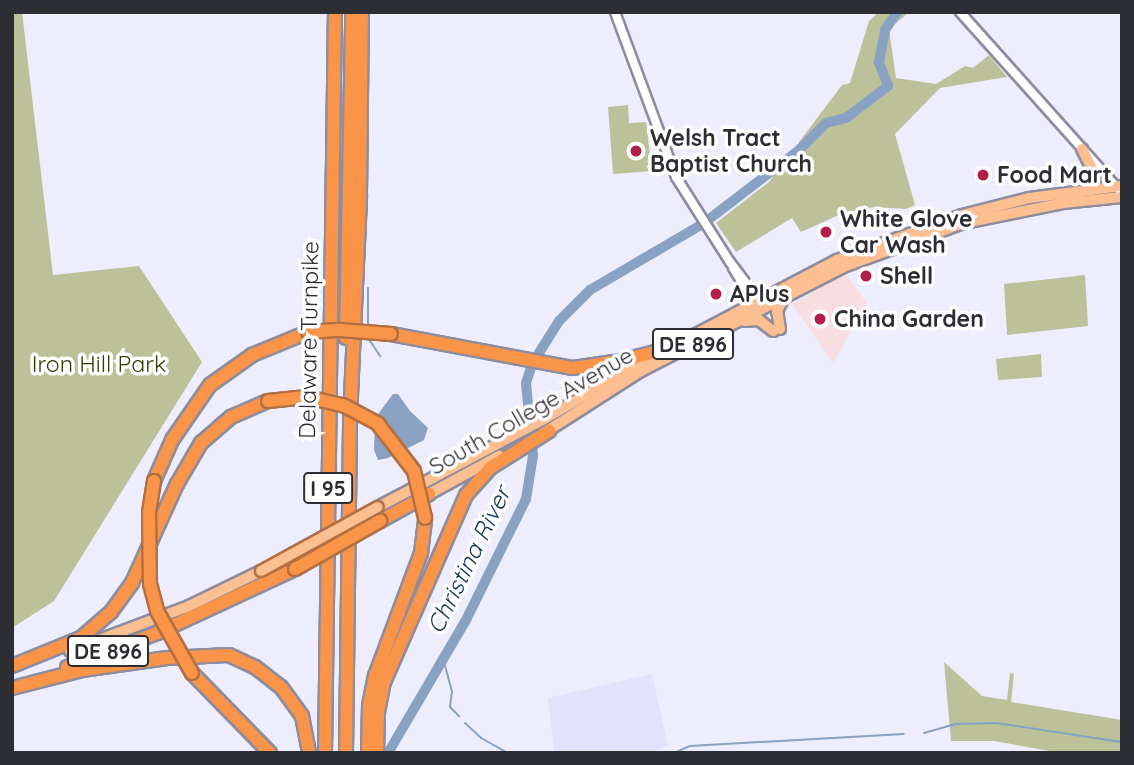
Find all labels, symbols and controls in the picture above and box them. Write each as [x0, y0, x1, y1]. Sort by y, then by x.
place label: Welsh Tract Baptist Church [650, 124, 812, 178]
marker: Welsh Tract Baptist Church [628, 143, 644, 159]
place label: Food Mart [997, 161, 1112, 189]
marker: Food Mart [975, 167, 991, 183]
place label: White Glove Car Wash [840, 205, 973, 259]
marker: White Glove Car Wash [818, 224, 834, 240]
street label: Delaware Turnpike [293, 241, 325, 439]
place label: Shell [880, 262, 933, 290]
marker: Shell [858, 268, 874, 284]
place label: APlus [730, 280, 789, 308]
marker: APlus [708, 286, 724, 302]
place label: China Garden [834, 305, 984, 333]
marker: China Garden [812, 311, 828, 327]
road number: DE 896 [651, 326, 735, 362]
street label: South College Avenue [424, 341, 638, 481]
park label: Iron Hill Park [32, 350, 166, 378]
road number: I 95 [302, 470, 354, 505]
water label: Christina River [421, 482, 517, 638]
road number: DE 896 [66, 634, 150, 668]

